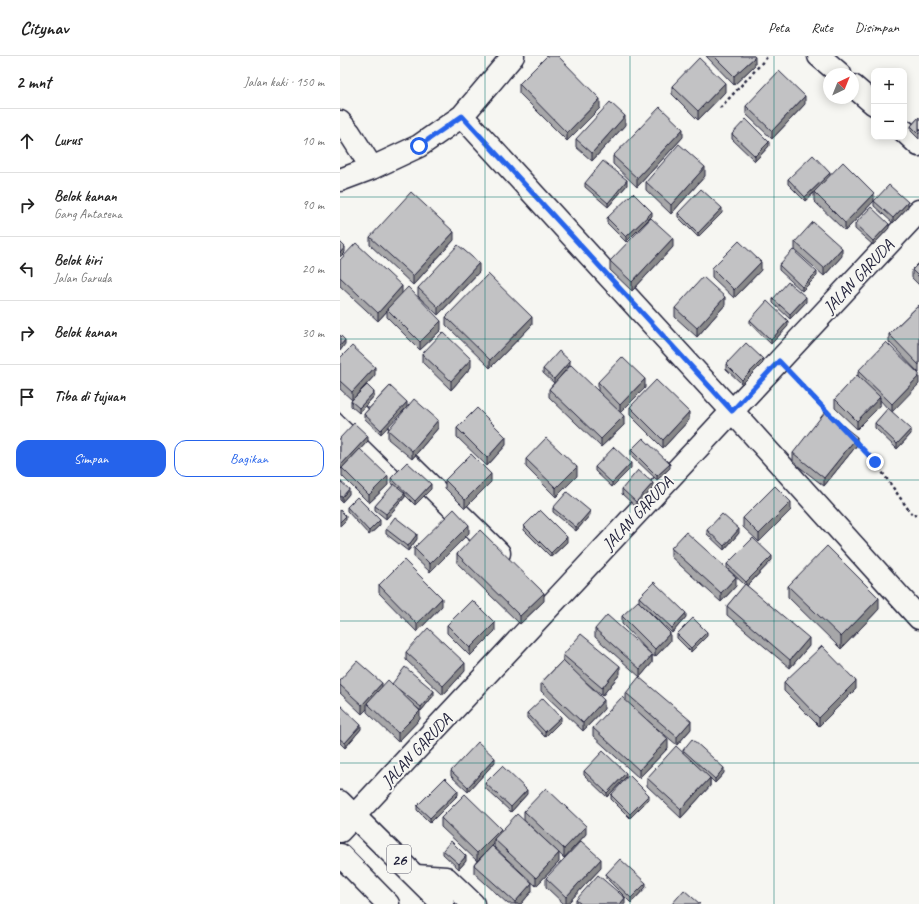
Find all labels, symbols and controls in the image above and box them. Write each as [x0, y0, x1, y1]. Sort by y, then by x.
text: Citynav [20, 16, 68, 40]
text: Peta [768, 19, 789, 36]
text: Rute [811, 19, 833, 36]
text: Disimpan [855, 19, 899, 36]
north arrow [823, 68, 859, 104]
map controls [871, 68, 907, 140]
button: + [871, 68, 907, 104]
text: 2 mnt [16, 72, 51, 93]
text: Jalan kaki · 150 m [244, 74, 324, 90]
button: − [871, 104, 907, 140]
icon: ahead [16, 130, 38, 152]
text: Lurus [54, 131, 82, 150]
text: 10 m [302, 133, 324, 149]
route start [410, 137, 428, 155]
text: Belok kanan [54, 187, 117, 206]
icon: right [16, 194, 38, 216]
text: 90 m [302, 197, 324, 213]
text: Gang Antasena [54, 206, 122, 222]
street label: JALAN GARUDA [818, 235, 898, 318]
text: Belok kiri [54, 251, 101, 270]
icon: left [16, 258, 38, 280]
text: 20 m [302, 261, 324, 277]
text: Jalan Garuda [54, 270, 112, 286]
icon: right [16, 322, 38, 344]
text: Belok kanan [54, 323, 117, 342]
text: 30 m [302, 325, 324, 341]
icon: arrive [16, 386, 38, 408]
text: Tiba di tujuan [54, 387, 125, 406]
button: Simpan [16, 440, 166, 477]
button: Bagikan [174, 440, 324, 477]
route end [866, 453, 884, 471]
street label: JALAN GARUDA [597, 472, 677, 555]
street label: JALAN GARUDA [376, 709, 456, 792]
road number: 26 [387, 845, 411, 873]

